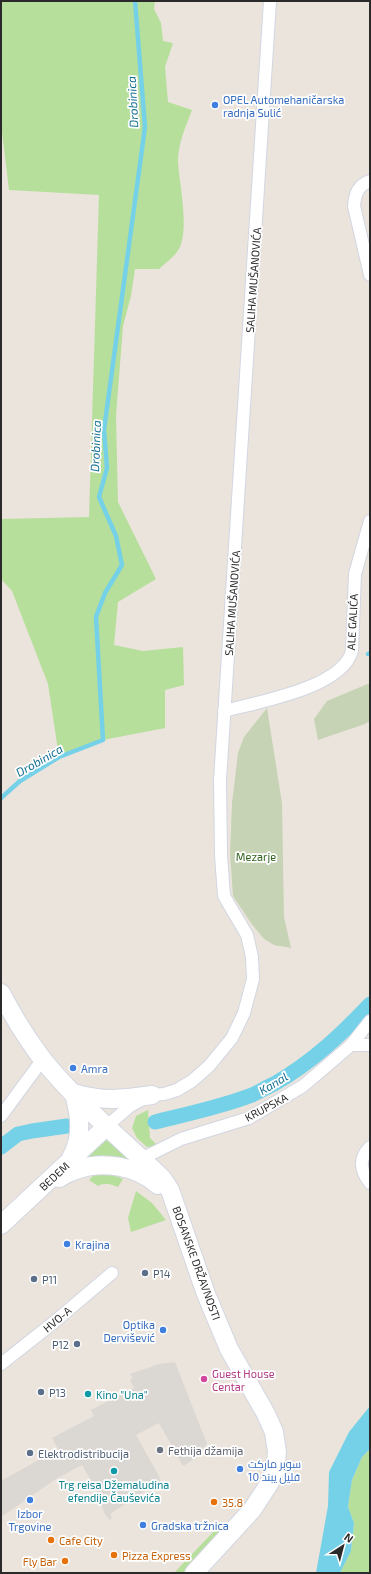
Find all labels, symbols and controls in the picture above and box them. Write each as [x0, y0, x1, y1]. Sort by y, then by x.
water label: Drobinica [124, 76, 140, 128]
place label: OPEL Automehaničarska radnja Sulić [223, 93, 344, 120]
marker: OPEL Automehaničarska radnja Sulić [210, 100, 220, 110]
street label: SALIHA MUŠANOVIĆA [243, 227, 263, 333]
water label: Drobinica [87, 420, 103, 472]
street label: SALIHA MUŠANOVIĆA [222, 550, 242, 656]
street label: ALE GALIĆA [344, 593, 360, 651]
water label: Drobinica [13, 741, 65, 779]
park label: Mezarje [236, 850, 276, 864]
place label: Amra [81, 1062, 108, 1075]
marker: Amra [68, 1063, 78, 1073]
water label: Kanal [256, 1069, 290, 1097]
street label: KRUPSKA [242, 1090, 290, 1124]
street label: BEDEM [36, 1159, 72, 1193]
street label: BOSANSKE DRŽAVNOSTI [170, 1204, 224, 1322]
place label: Krajina [75, 1238, 110, 1252]
marker: Krajina [62, 1239, 72, 1249]
place label: P14 [153, 1267, 171, 1280]
marker: P14 [140, 1268, 150, 1278]
place label: P11 [42, 1273, 57, 1286]
marker: P11 [29, 1274, 39, 1284]
street label: HVO-A [40, 1303, 74, 1335]
place label: Optika Dervišević [103, 1318, 155, 1344]
marker: Optika Dervišević [158, 1325, 168, 1335]
place label: P12 [52, 1338, 69, 1351]
marker: P12 [72, 1339, 82, 1349]
place label: Guest House Centar [212, 1367, 275, 1393]
marker: Guest House Centar [199, 1374, 209, 1384]
place label: P13 [49, 1386, 66, 1399]
marker: P13 [36, 1387, 46, 1397]
place label: Kino "Una" [96, 1388, 148, 1401]
marker: Kino "Una" [83, 1389, 93, 1399]
place label: Fethija džamija [168, 1444, 243, 1458]
marker: Fethija džamija [155, 1445, 165, 1455]
place label: Elektrodistribucija [38, 1447, 129, 1461]
marker: Elektrodistribucija [25, 1448, 35, 1458]
place label: سوبر ماركت 10 فليل يبند [248, 1457, 301, 1484]
marker: سوبر ماركت 10 فليل يبند [235, 1464, 245, 1474]
marker: Trg reisa Džemaludina efendije Čauševića [109, 1466, 119, 1476]
place label: Trg reisa Džemaludina efendije Čauševića [59, 1478, 169, 1505]
marker: Izbor Trgovine [25, 1495, 35, 1505]
place label: 35.8 [222, 1496, 243, 1509]
marker: 35.8 [209, 1497, 219, 1507]
place label: Izbor Trgovine [9, 1507, 52, 1533]
place label: Gradska tržnica [151, 1519, 229, 1532]
marker: Gradska tržnica [138, 1520, 148, 1530]
north arrow [323, 1526, 363, 1566]
text: N [342, 1530, 356, 1545]
place label: Cafe City [59, 1534, 103, 1547]
marker: Cafe City [46, 1535, 56, 1545]
place label: Pizza Express [122, 1549, 191, 1562]
marker: Pizza Express [109, 1550, 119, 1560]
place label: Fly Bar [23, 1555, 58, 1568]
marker: Fly Bar [60, 1556, 70, 1566]

